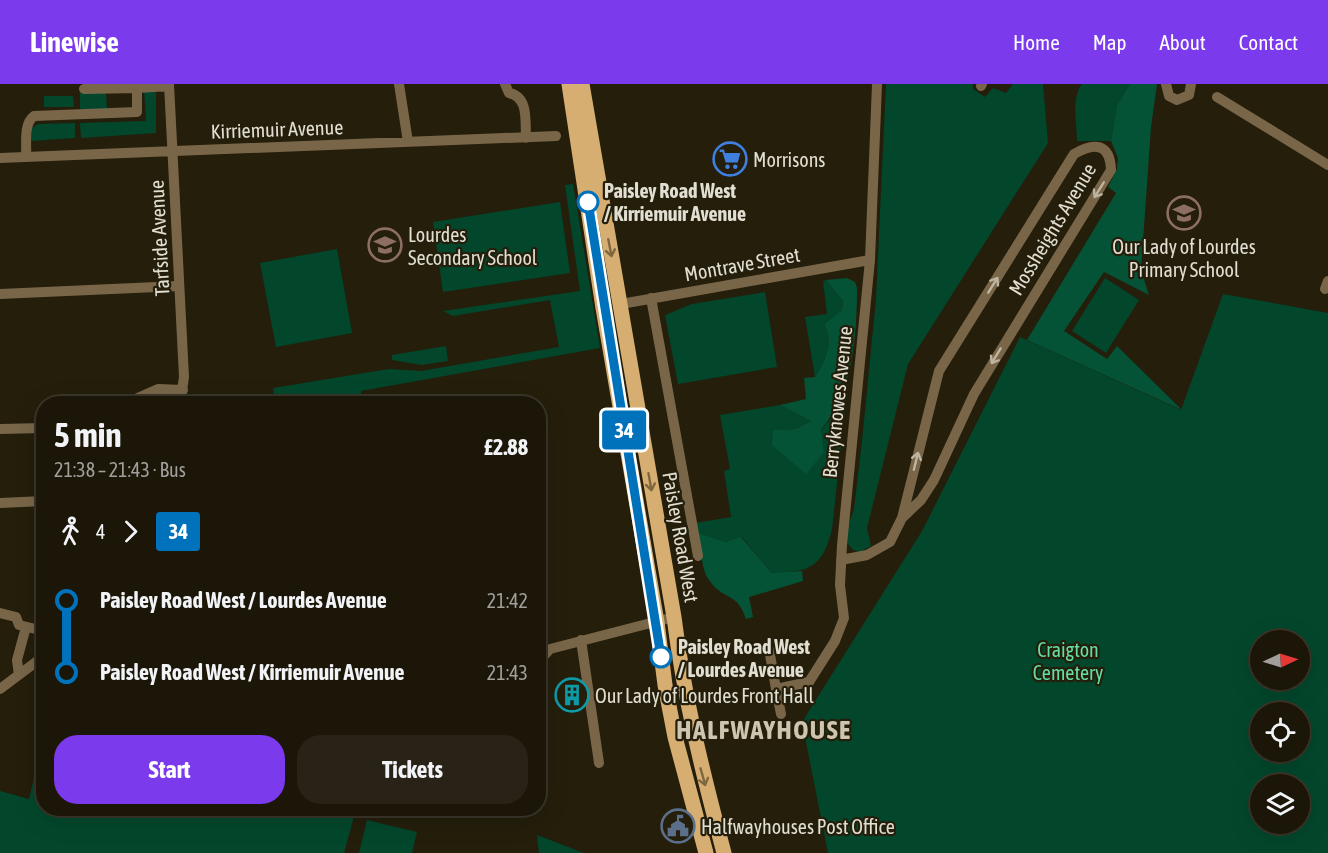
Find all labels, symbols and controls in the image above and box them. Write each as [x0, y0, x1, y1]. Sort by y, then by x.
text: Linewise [30, 26, 119, 58]
text: Home [1013, 30, 1060, 54]
text: Map [1093, 30, 1127, 54]
text: About [1160, 30, 1206, 54]
text: Contact [1239, 30, 1298, 54]
street label: Kirriemuir Avenue [210, 115, 344, 143]
supermarket icon: Morrisons [712, 141, 748, 177]
place label: Morrisons [753, 148, 825, 171]
street label: Mossheights Avenue [1004, 159, 1100, 299]
street label: Tarfside Avenue [144, 179, 174, 297]
place label: Paisley Road West / Kirriemuir Avenue [604, 179, 746, 225]
one-way arrow [1092, 181, 1104, 198]
marker: Paisley Road West / Kirriemuir Avenue [577, 191, 599, 213]
school or university icon: Our Lady of Lourdes Primary School [1166, 195, 1202, 231]
place label: Lourdes Secondary School [408, 223, 538, 269]
school or university icon: Lourdes Secondary School [367, 227, 403, 263]
place label: Our Lady of Lourdes Primary School [1112, 235, 1256, 281]
one-way arrow [605, 238, 616, 258]
street label: Montrave Street [682, 242, 802, 285]
one-way arrow [986, 276, 999, 293]
street label: Berryknowes Avenue [818, 325, 856, 479]
one-way arrow [990, 347, 1002, 364]
line badge: 34 [597, 410, 651, 450]
text: 5 min [54, 416, 121, 454]
text: 34 [614, 418, 634, 442]
text: £2.88 [484, 434, 528, 460]
one-way arrow [911, 452, 922, 471]
text: 21:38 – 21:43 · Bus [54, 458, 186, 481]
street label: Paisley Road West [658, 470, 704, 604]
one-way arrow [645, 472, 656, 491]
icon: walk [54, 515, 87, 548]
icon: forward [114, 515, 147, 548]
text: 34 [168, 519, 188, 543]
text: 4 [96, 520, 105, 543]
text: Paisley Road West / Lourdes Avenue [100, 587, 387, 613]
text: 21:42 [487, 589, 528, 612]
north arrow [1250, 630, 1310, 690]
map controls [1250, 630, 1310, 834]
place label: Paisley Road West / Lourdes Avenue [678, 635, 810, 681]
park label: Craigton Cemetery [1033, 638, 1103, 684]
marker: Paisley Road West / Lourdes Avenue [650, 646, 672, 668]
text: Paisley Road West / Kirriemuir Avenue [100, 659, 405, 685]
text: 21:43 [487, 661, 528, 684]
building icon: Our Lady of Lourdes Front Hall [554, 677, 590, 713]
place label: Our Lady of Lourdes Front Hall [595, 684, 815, 707]
button: locate [1250, 702, 1310, 762]
district label: HALFWAYHOUSE [676, 715, 852, 745]
button: Start [54, 735, 285, 804]
button: Tickets [297, 735, 528, 804]
one-way arrow [698, 767, 709, 786]
button: layers [1250, 774, 1310, 834]
public building icon: Halfwayhouses Post Office [660, 808, 696, 844]
place label: Halfwayhouses Post Office [701, 815, 895, 838]

